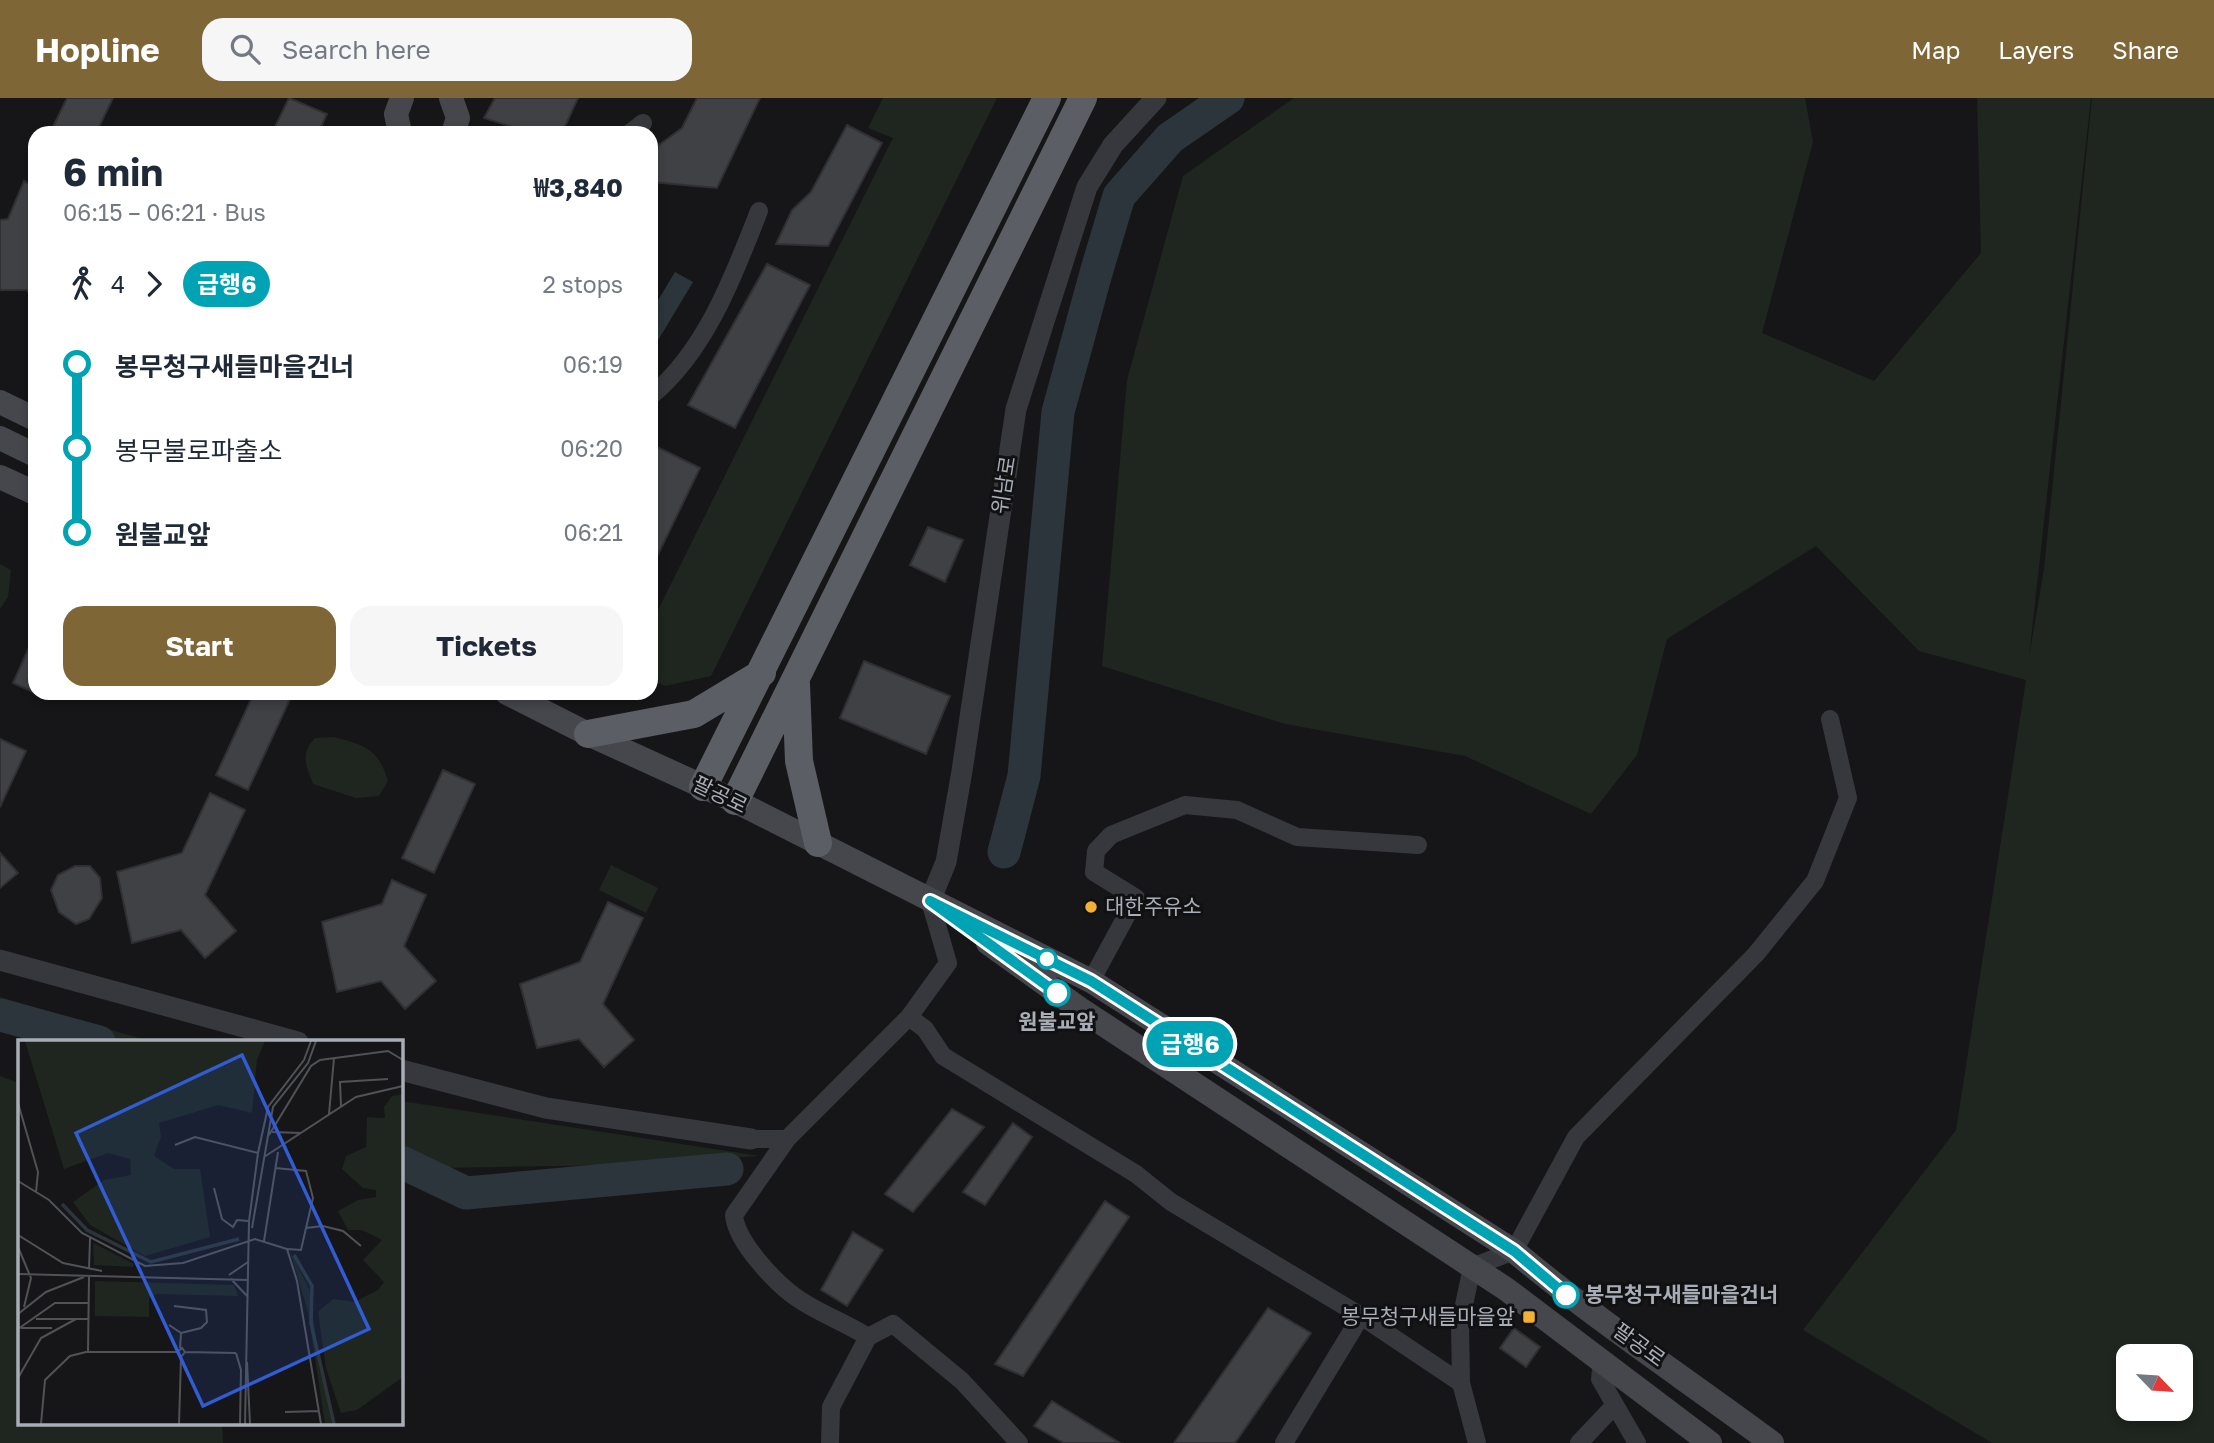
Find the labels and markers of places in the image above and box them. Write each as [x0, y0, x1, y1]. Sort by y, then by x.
place label: 대한주유소 [1105, 893, 1202, 919]
marker: 대한주유소 [1083, 899, 1099, 915]
unlabelled marker [1037, 949, 1057, 969]
marker: 원불교앞 [1044, 980, 1070, 1006]
place label: 원불교앞 [1018, 1008, 1096, 1034]
place label: 봉무청구새들마을건너 [1585, 1281, 1778, 1307]
marker: 봉무청구새들마을건너 [1553, 1282, 1579, 1308]
place label: 봉무청구새들마을앞 [1341, 1303, 1515, 1329]
marker: 봉무청구새들마을앞 [1521, 1309, 1537, 1325]

